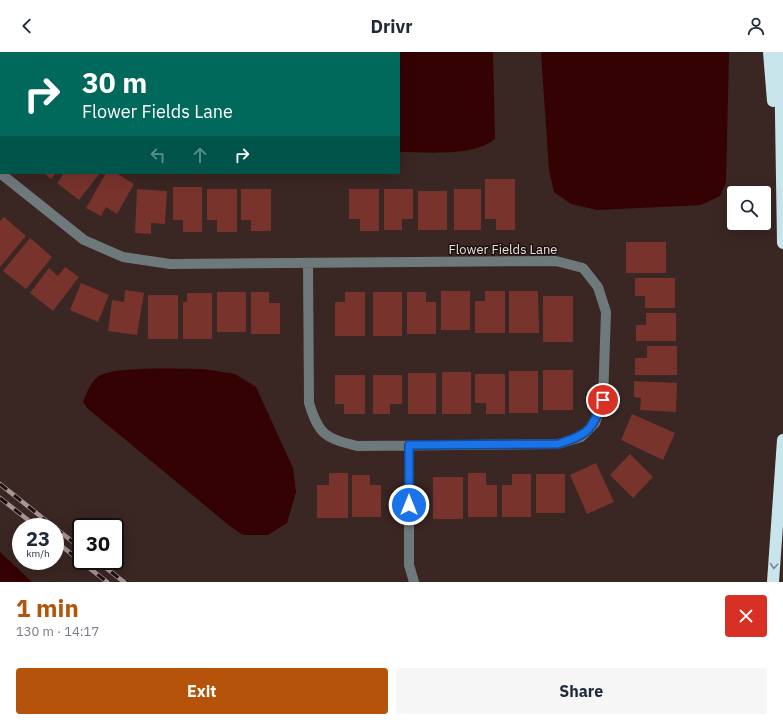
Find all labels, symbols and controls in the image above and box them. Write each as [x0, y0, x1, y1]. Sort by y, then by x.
icon: back [16, 15, 38, 37]
text: Drivr [371, 15, 412, 38]
icon: person [745, 15, 767, 37]
text: 30 m [82, 64, 147, 101]
icon: right [16, 68, 68, 120]
text: Flower Fields Lane [82, 100, 233, 123]
icon: left [147, 144, 169, 166]
icon: ahead [189, 144, 211, 166]
icon: right [231, 144, 253, 166]
map controls [727, 186, 771, 230]
button: search [727, 186, 771, 230]
street label: Flower Fields Lane [448, 241, 558, 258]
pin [586, 383, 620, 417]
icon: arrive [592, 389, 614, 411]
position arrow [388, 484, 430, 526]
speed limit sign: 30 [72, 518, 124, 570]
text: 23 [26, 525, 50, 552]
text: km/h [26, 547, 50, 560]
one-way arrow [770, 563, 779, 569]
text: 1 min [16, 592, 79, 624]
button: close [725, 595, 767, 637]
text: 130 m · 14:17 [16, 623, 99, 640]
button: Exit [16, 668, 388, 714]
button: Share [396, 668, 767, 714]

